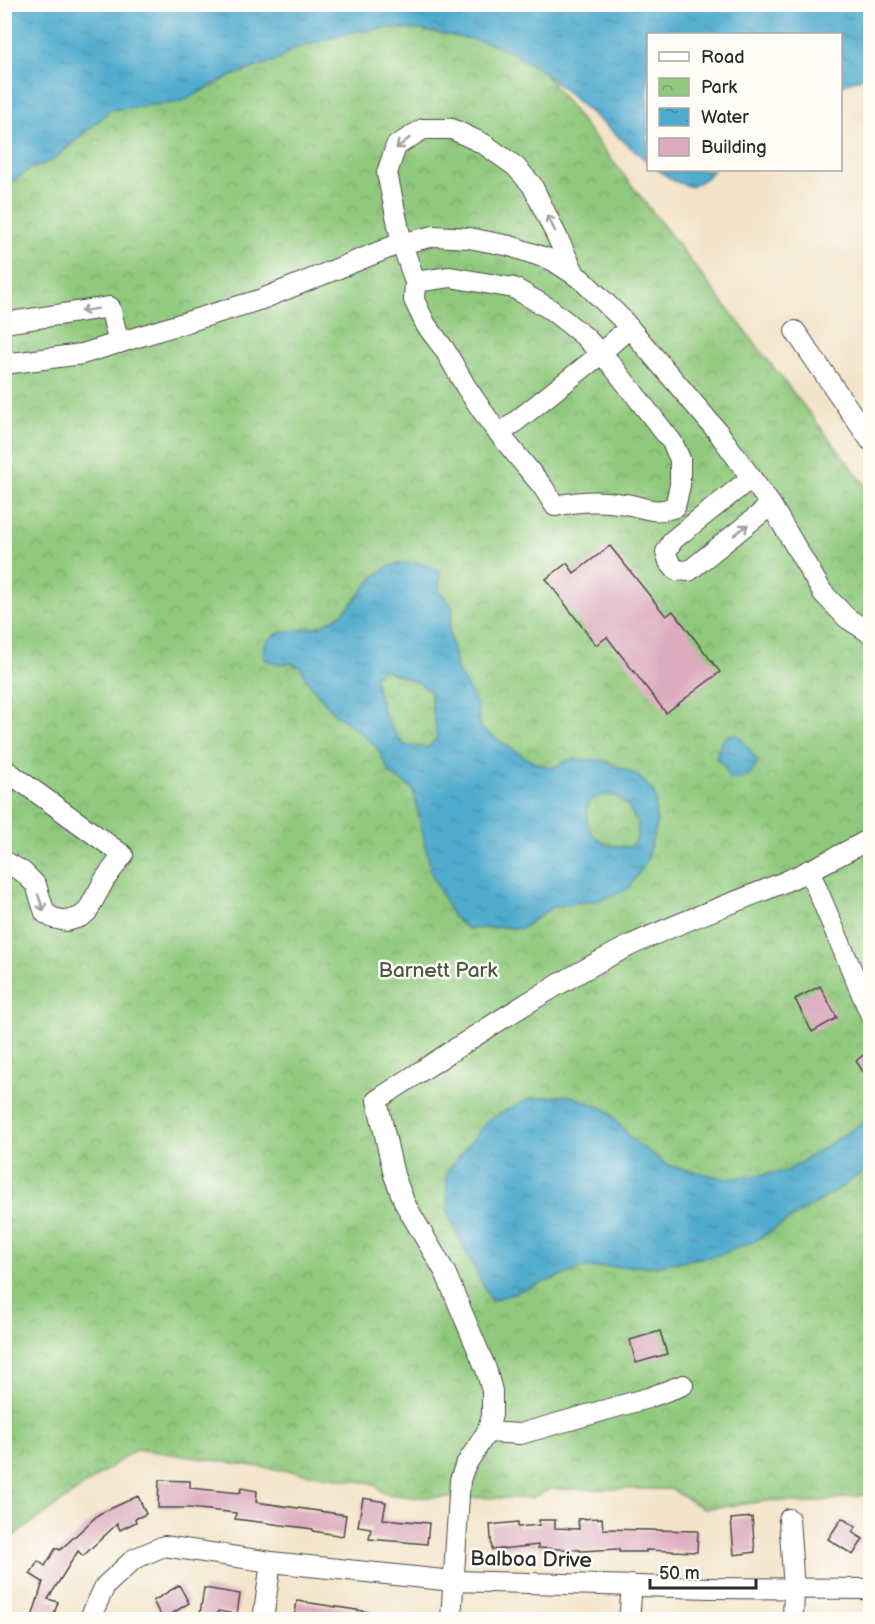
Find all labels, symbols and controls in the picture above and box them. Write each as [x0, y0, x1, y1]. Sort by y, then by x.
legend [647, 33, 842, 171]
text: Road [701, 47, 745, 68]
text: Park [701, 77, 737, 98]
text: Water [701, 107, 749, 128]
one-way arrow [395, 136, 411, 149]
text: Building [701, 137, 767, 158]
one-way arrow [544, 215, 556, 233]
one-way arrow [80, 305, 99, 316]
one-way arrow [733, 523, 749, 536]
one-way arrow [37, 893, 48, 912]
park label: Barnett Park [379, 958, 498, 983]
street label: Balboa Drive [470, 1546, 592, 1573]
scale bar [650, 1552, 756, 1590]
text: 50 m [659, 1563, 700, 1584]

